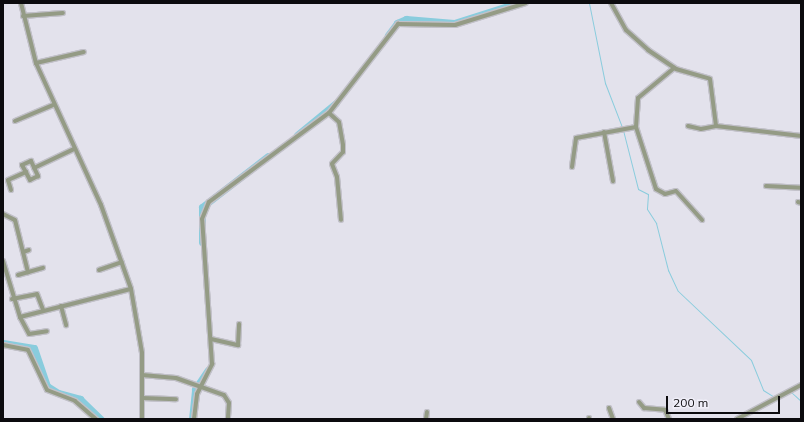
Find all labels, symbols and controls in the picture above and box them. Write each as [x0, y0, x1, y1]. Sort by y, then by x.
scale bar [668, 388, 782, 414]
text: 200 m [673, 395, 708, 410]

